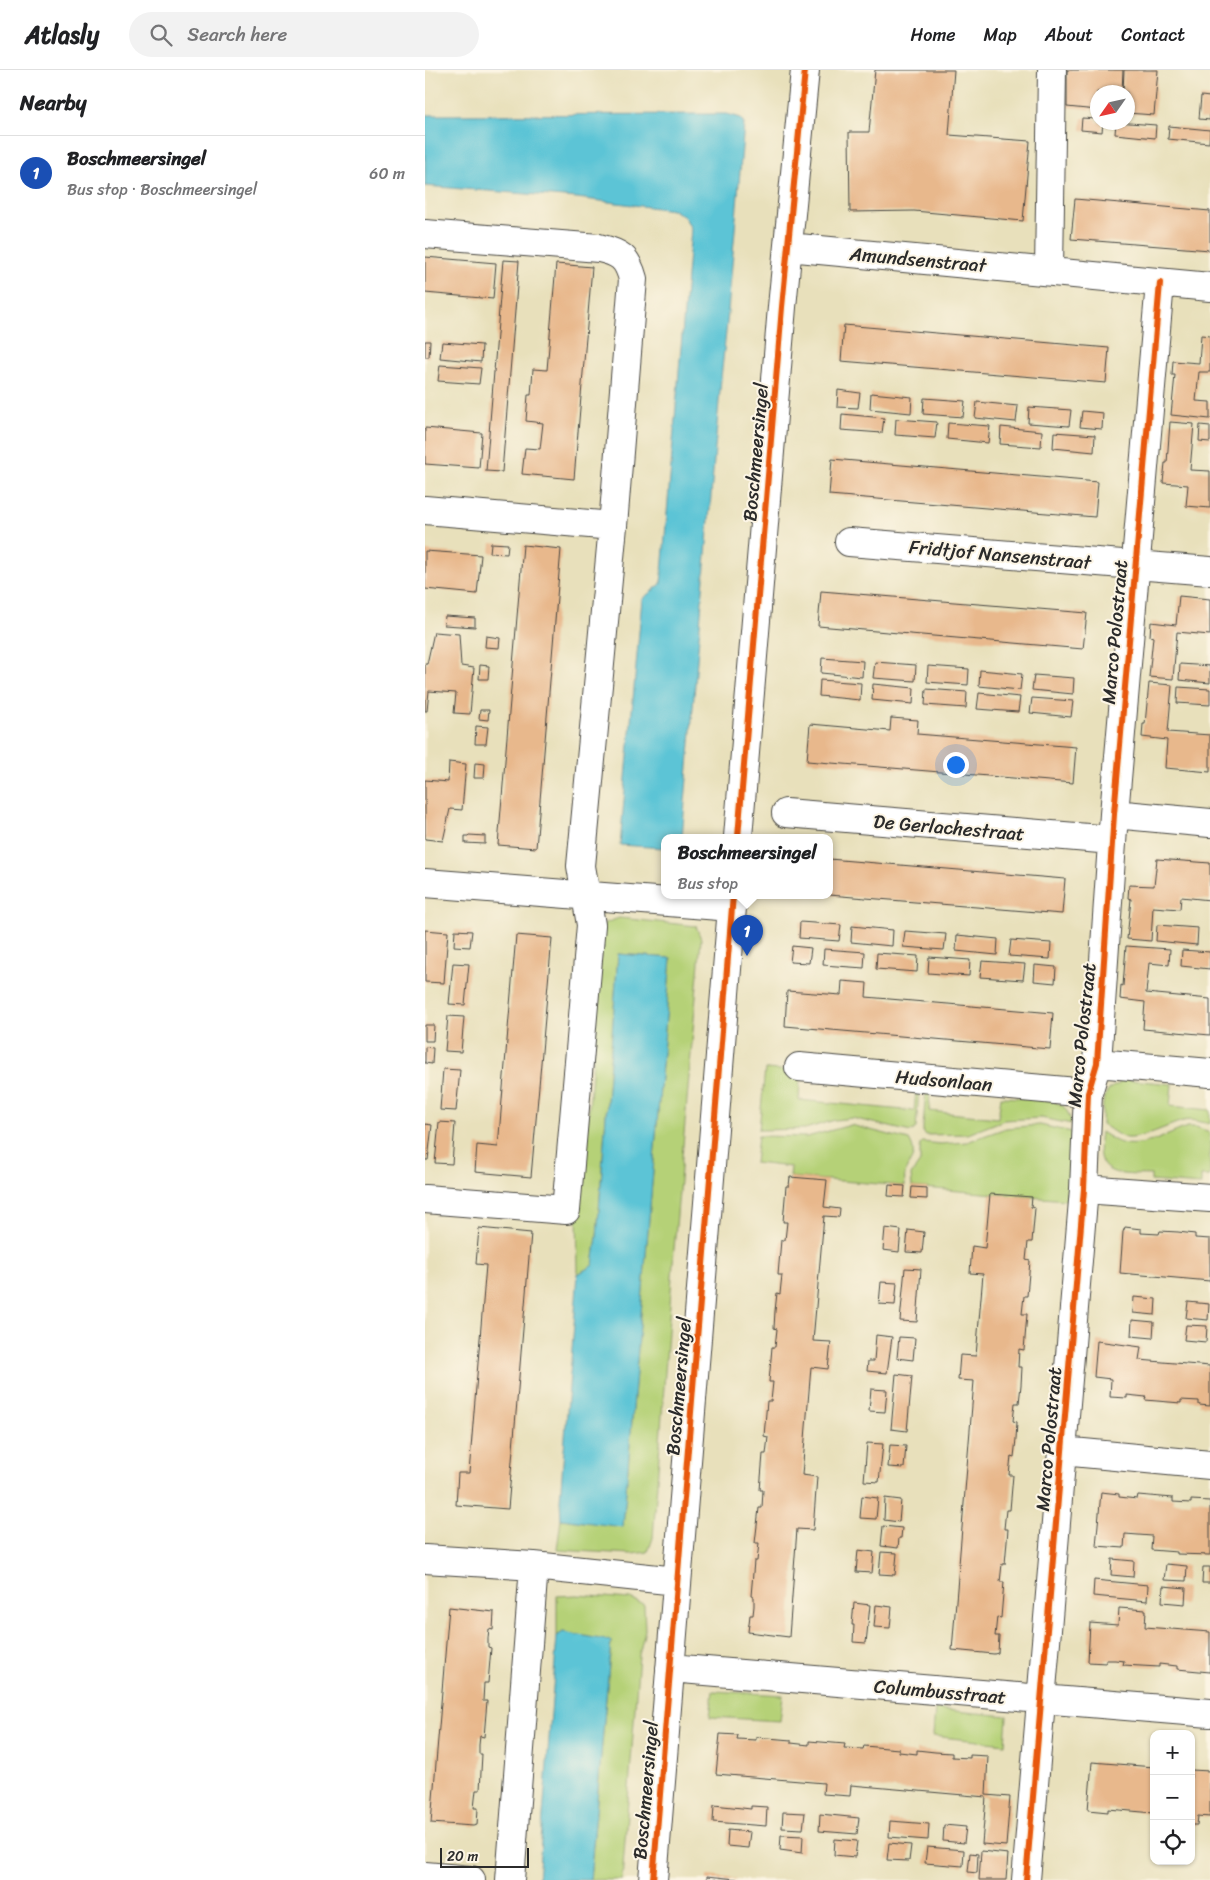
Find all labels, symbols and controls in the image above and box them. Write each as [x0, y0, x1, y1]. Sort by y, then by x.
search box [129, 12, 479, 57]
text: Atlasly [25, 14, 99, 56]
text: Search here [187, 18, 287, 51]
text: Home [911, 19, 956, 51]
text: Map [984, 19, 1017, 51]
text: About [1045, 19, 1093, 51]
text: Contact [1121, 19, 1185, 51]
icon: search [147, 21, 175, 49]
text: Nearby [20, 84, 86, 122]
north arrow [1090, 85, 1135, 130]
text: Boschmeersingel [67, 142, 206, 175]
text: 1 [33, 159, 39, 188]
text: 60 m [369, 159, 405, 188]
text: Bus stop · Boschmeersingel [67, 175, 257, 204]
street label: Amundsenstraat [847, 237, 989, 282]
street label: Boschmeersingel [733, 381, 778, 523]
street label: Fridtjof Nansenstraat [908, 530, 1094, 579]
street label: Marco Polostraat [1092, 559, 1137, 706]
your location [943, 752, 969, 778]
street label: De Gerlachestraat [872, 804, 1026, 851]
popup [661, 834, 833, 899]
text: Boschmeersingel [677, 836, 817, 869]
text: Bus stop [677, 869, 738, 898]
pin: 1 [731, 915, 763, 956]
street label: Marco Polostraat [1058, 961, 1105, 1109]
street label: Hudsonlaan [894, 1060, 994, 1101]
street label: Boschmeersingel [656, 1315, 701, 1457]
street label: Marco Polostraat [1026, 1366, 1071, 1513]
street label: Columbusstraat [873, 1669, 1007, 1714]
street label: Boschmeersingel [623, 1719, 668, 1861]
map controls [1150, 1730, 1195, 1865]
button: + [1150, 1730, 1195, 1775]
button: − [1150, 1775, 1195, 1820]
button: locate [1150, 1820, 1195, 1865]
text: 20 m [447, 1844, 478, 1869]
scale bar [440, 1845, 529, 1868]

